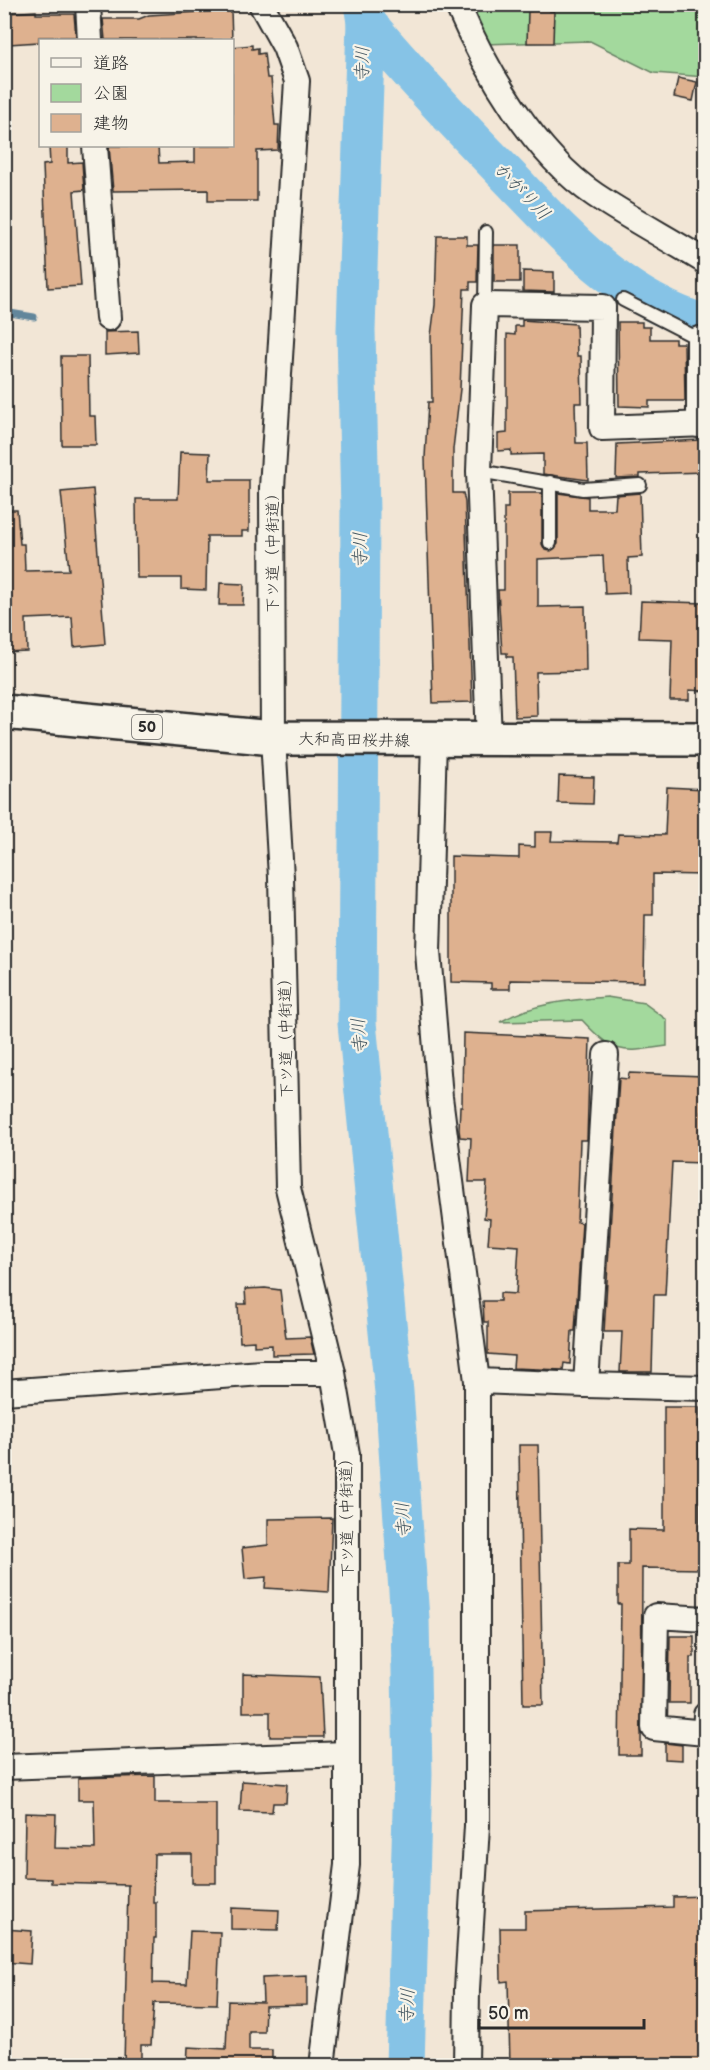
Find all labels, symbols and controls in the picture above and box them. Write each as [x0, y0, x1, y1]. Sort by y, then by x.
legend [39, 39, 234, 147]
water label: 寺川 [352, 46, 373, 82]
text: 道路 [93, 53, 129, 74]
text: 公園 [93, 83, 129, 104]
text: 建物 [93, 113, 129, 134]
water label: かがり川 [489, 158, 554, 225]
street label: 下ツ道（中街道） [264, 485, 283, 613]
water label: 寺川 [350, 532, 371, 568]
road number: 50 [132, 715, 162, 739]
street label: 大和高田桜井線 [298, 730, 410, 751]
street label: 下ツ道（中街道） [276, 970, 297, 1098]
water label: 寺川 [348, 1017, 371, 1055]
street label: 下ツ道（中街道） [337, 1450, 358, 1578]
water label: 寺川 [392, 1501, 415, 1539]
water label: 寺川 [396, 1988, 419, 2024]
scale bar [479, 1992, 644, 2030]
text: 50 m [488, 2003, 529, 2024]

